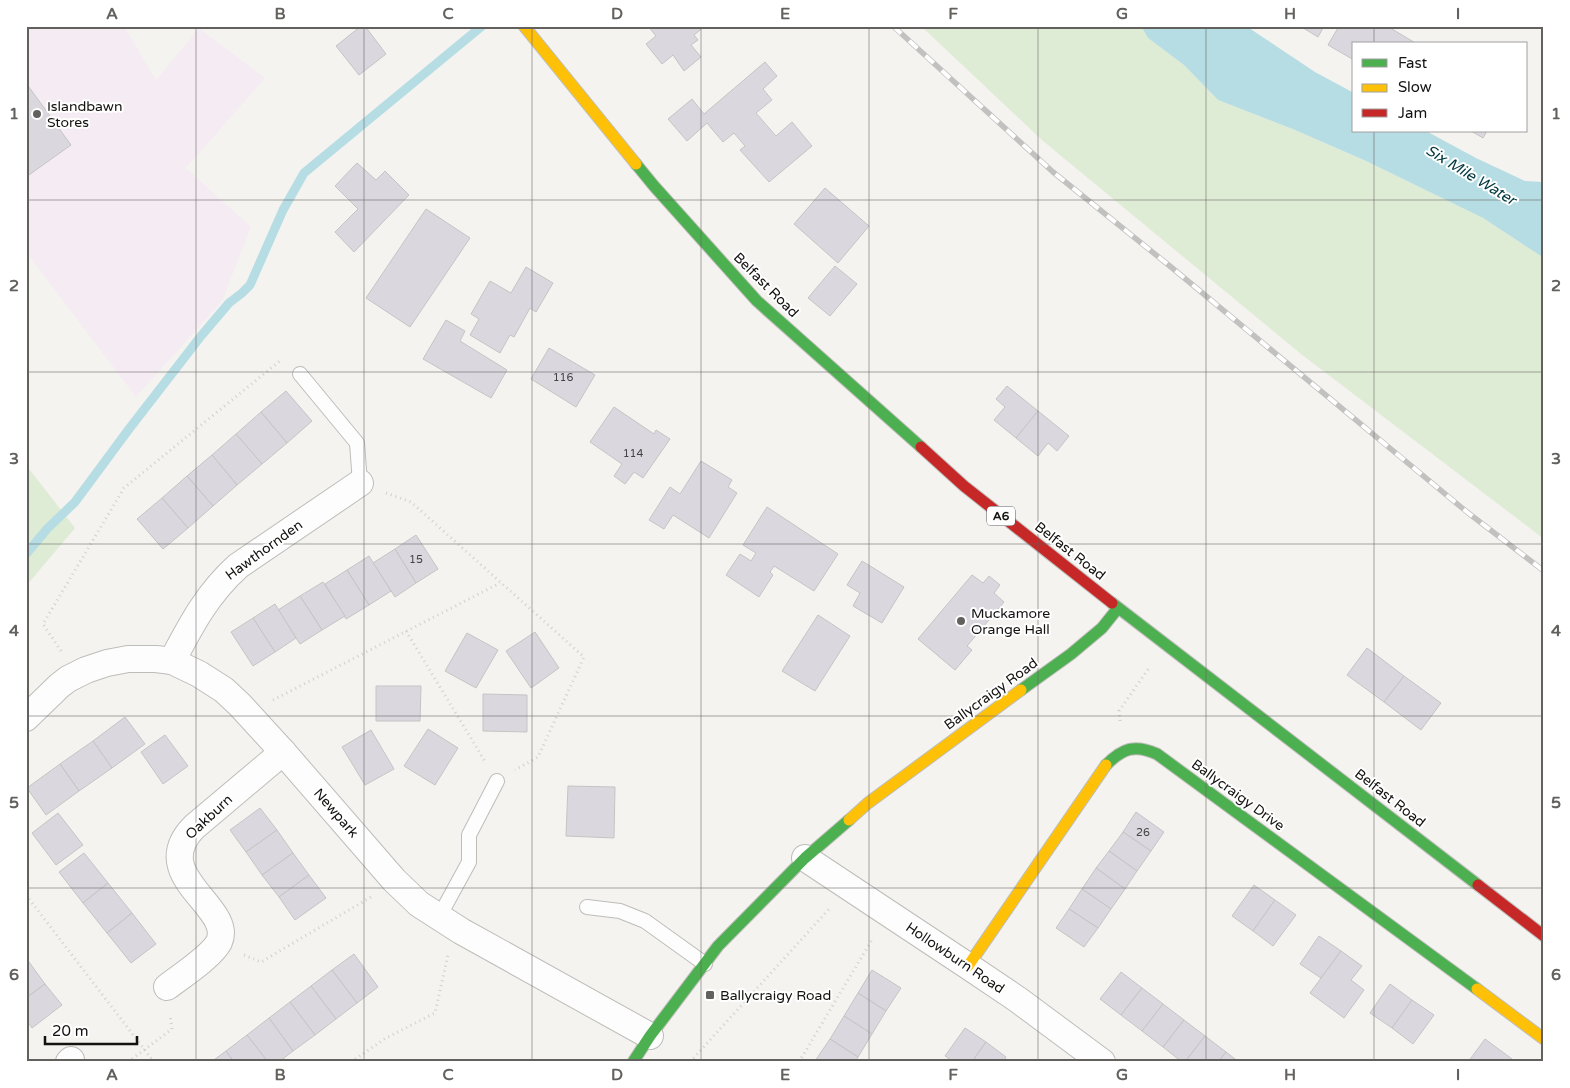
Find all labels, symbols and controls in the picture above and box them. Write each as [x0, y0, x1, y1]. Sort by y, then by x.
text: A [106, 4, 118, 24]
text: B [274, 4, 286, 24]
text: C [442, 4, 454, 24]
text: D [611, 4, 623, 24]
text: E [780, 4, 790, 24]
text: F [948, 4, 958, 24]
text: G [1116, 4, 1128, 24]
text: H [1284, 4, 1296, 24]
text: I [1456, 4, 1460, 24]
legend [1352, 42, 1528, 132]
text: Fast [1398, 54, 1428, 72]
text: Slow [1398, 78, 1432, 96]
place label: Islandbawn Stores [47, 98, 122, 131]
text: 1 [9, 104, 19, 124]
text: Jam [1398, 104, 1427, 122]
text: 1 [1551, 104, 1561, 124]
marker: Islandbawn Stores [31, 108, 43, 120]
water label: Six Mile Water [1423, 141, 1521, 210]
street label: Belfast Road [730, 249, 802, 321]
text: 2 [9, 276, 19, 296]
text: 2 [1551, 276, 1561, 296]
house number: 116 [553, 371, 573, 384]
house number: 114 [623, 447, 643, 460]
text: 3 [9, 449, 19, 469]
text: 3 [1551, 449, 1561, 469]
road number: A6 [987, 506, 1015, 526]
street label: Hawthornden [222, 516, 306, 584]
street label: Belfast Road [1031, 518, 1109, 584]
house number: 15 [409, 553, 423, 566]
place label: Muckamore Orange Hall [971, 605, 1050, 638]
marker: Muckamore Orange Hall [955, 615, 967, 627]
text: 4 [9, 621, 19, 641]
text: 4 [1551, 621, 1561, 641]
street label: Ballycraigy Road [941, 654, 1041, 734]
street label: Ballycraigy Drive [1188, 756, 1288, 834]
street label: Belfast Road [1351, 765, 1429, 831]
street label: Newpark [310, 785, 362, 841]
street label: Oakburn [182, 791, 236, 843]
text: 5 [9, 793, 19, 813]
text: 5 [1551, 793, 1561, 813]
house number: 26 [1136, 826, 1150, 839]
street label: Hollowburn Road [902, 919, 1008, 997]
text: 6 [9, 965, 19, 985]
text: 6 [1551, 965, 1561, 985]
place label: Ballycraigy Road [720, 987, 831, 1004]
marker: Ballycraigy Road [704, 989, 716, 1001]
scale bar [45, 1013, 138, 1045]
text: 20 m [52, 1022, 89, 1040]
text: A [106, 1065, 118, 1085]
text: B [274, 1065, 286, 1085]
text: C [442, 1065, 454, 1085]
text: D [611, 1065, 623, 1085]
text: E [780, 1065, 790, 1085]
text: F [948, 1065, 958, 1085]
text: G [1116, 1065, 1128, 1085]
text: H [1284, 1065, 1296, 1085]
text: I [1456, 1065, 1460, 1085]

